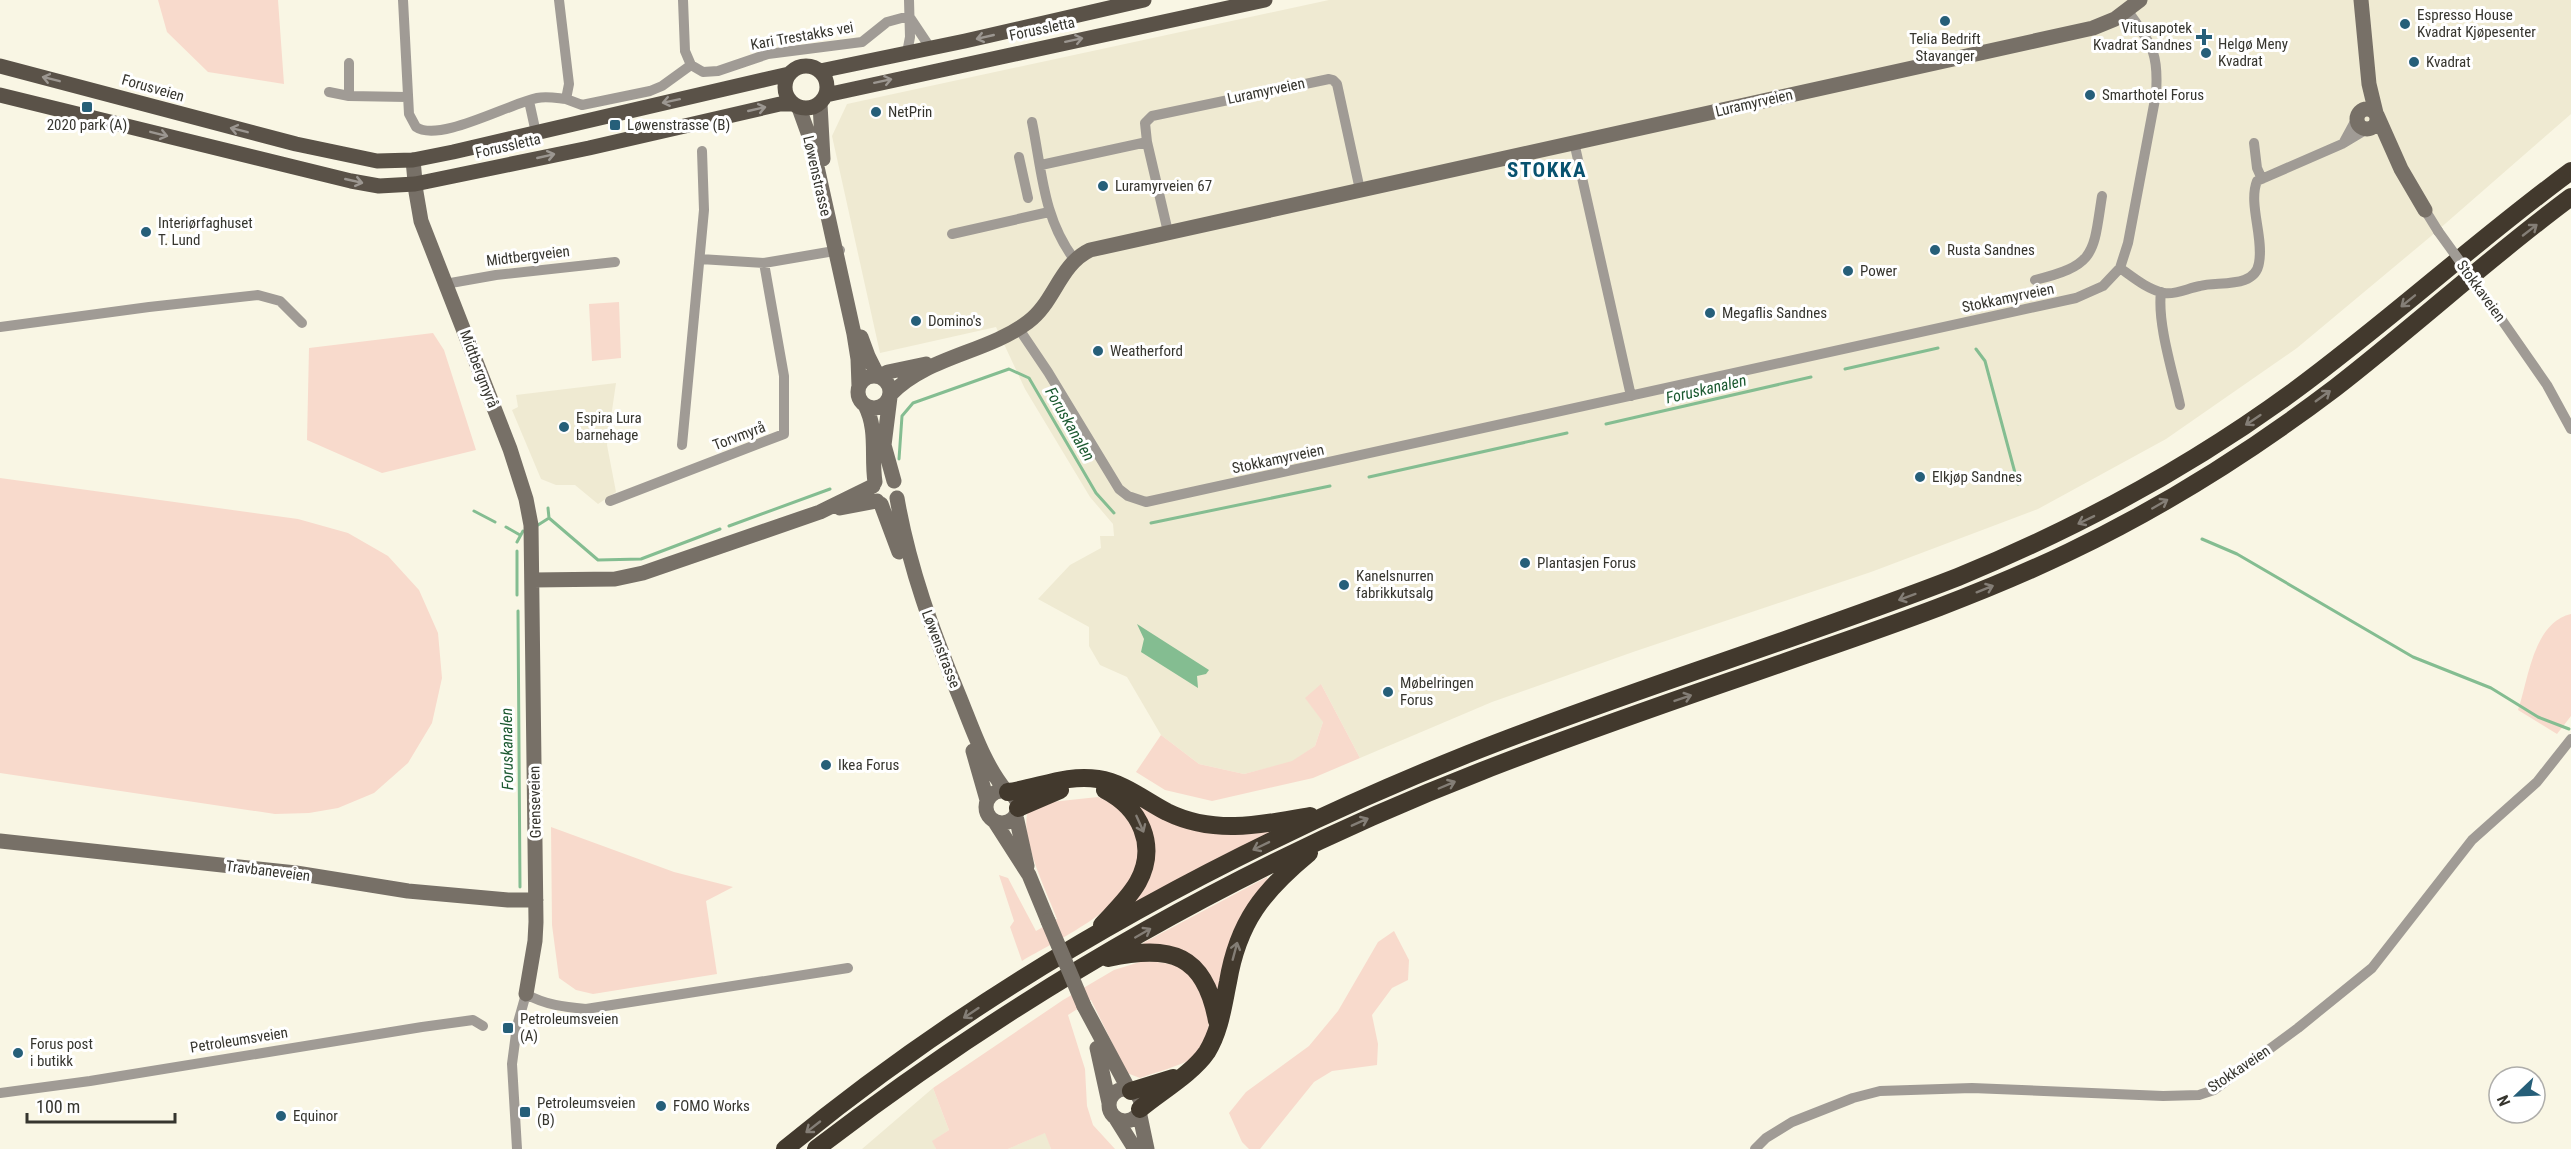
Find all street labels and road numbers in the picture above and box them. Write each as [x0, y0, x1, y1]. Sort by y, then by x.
street label: Forussletta [1008, 13, 1076, 45]
street label: Kari Trestakks vei [749, 18, 855, 54]
street label: Forusveien [120, 70, 186, 106]
street label: Luramyrveien [1226, 74, 1306, 108]
street label: Luramyrveien [1714, 85, 1794, 121]
street label: Forussletta [474, 130, 542, 162]
street label: Løwenstrasse [799, 134, 835, 218]
street label: Midtbergveien [485, 242, 571, 270]
street label: Stokkaveien [2453, 257, 2509, 325]
street label: Stokkamyrveien [1960, 279, 2056, 317]
street label: Midtbergmyrå [456, 328, 502, 410]
street label: Torvmyrå [710, 418, 768, 454]
street label: Stokkamyrveien [1230, 440, 1326, 478]
street label: Løwenstrasse [918, 607, 964, 691]
street label: Grenseveien [525, 766, 545, 838]
street label: Travbaneveien [225, 857, 311, 885]
street label: Petroleumsveien [189, 1023, 289, 1057]
street label: Stokkaveien [2204, 1042, 2274, 1096]

